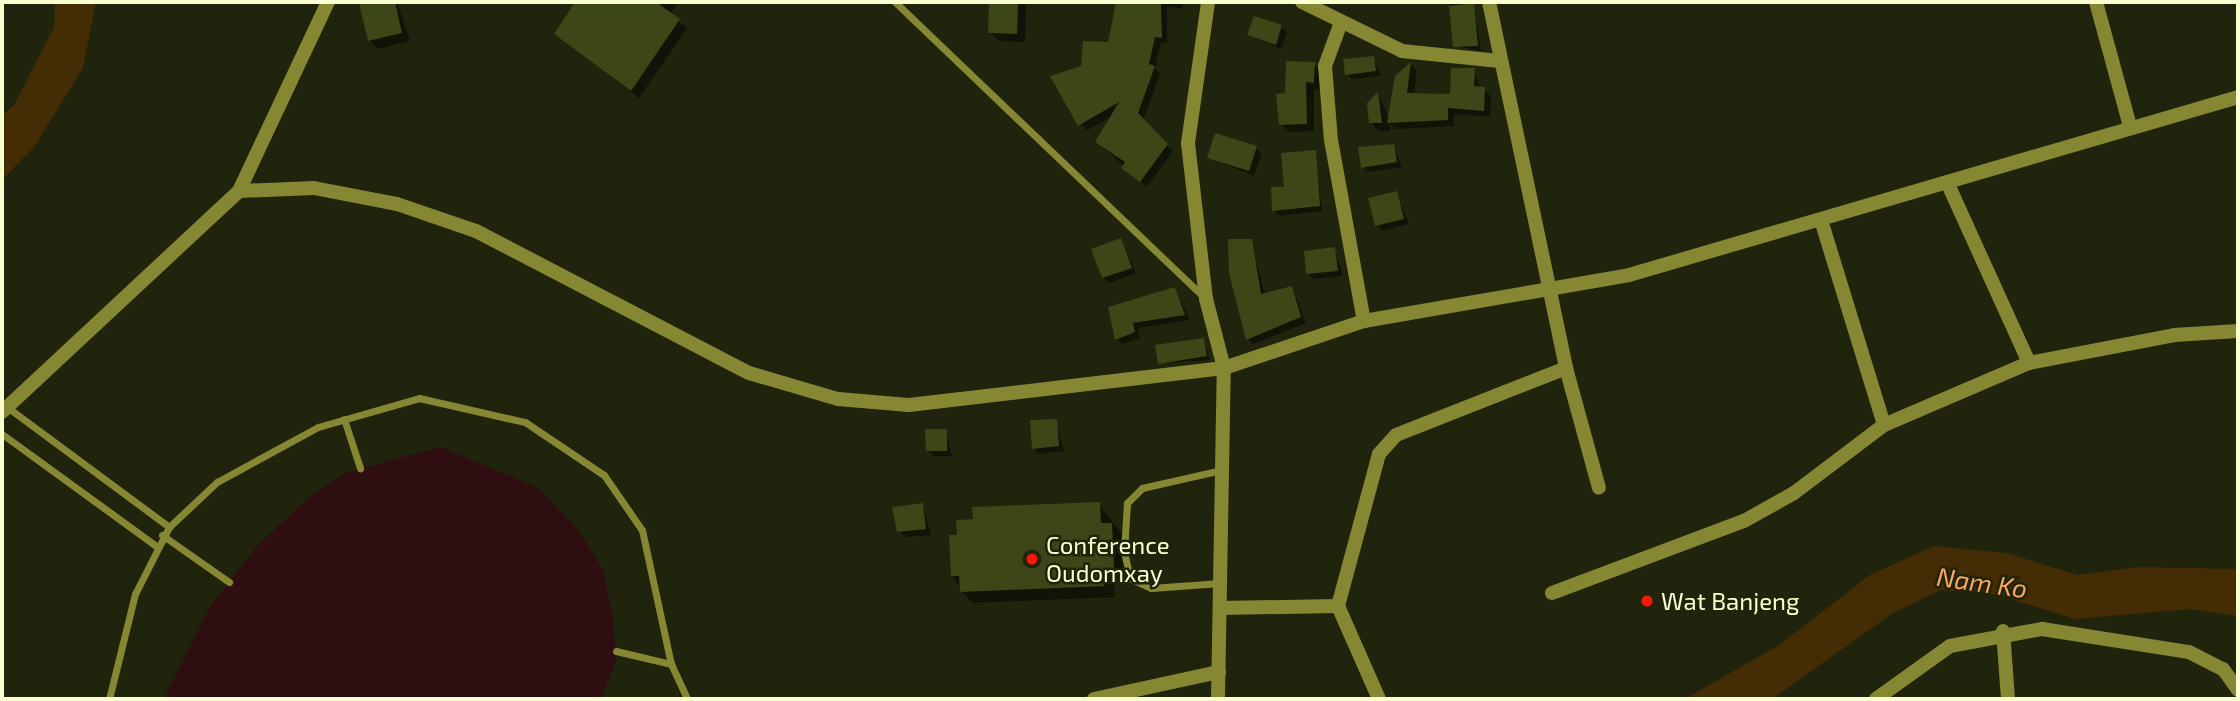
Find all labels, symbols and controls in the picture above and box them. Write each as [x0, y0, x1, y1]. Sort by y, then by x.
place label: Conference Oudomxay [1046, 531, 1170, 587]
marker: Conference Oudomxay [1024, 551, 1040, 567]
water label: Nam Ko [1935, 560, 2029, 604]
place label: Wat Banjeng [1661, 587, 1799, 615]
marker: Wat Banjeng [1639, 593, 1655, 609]

